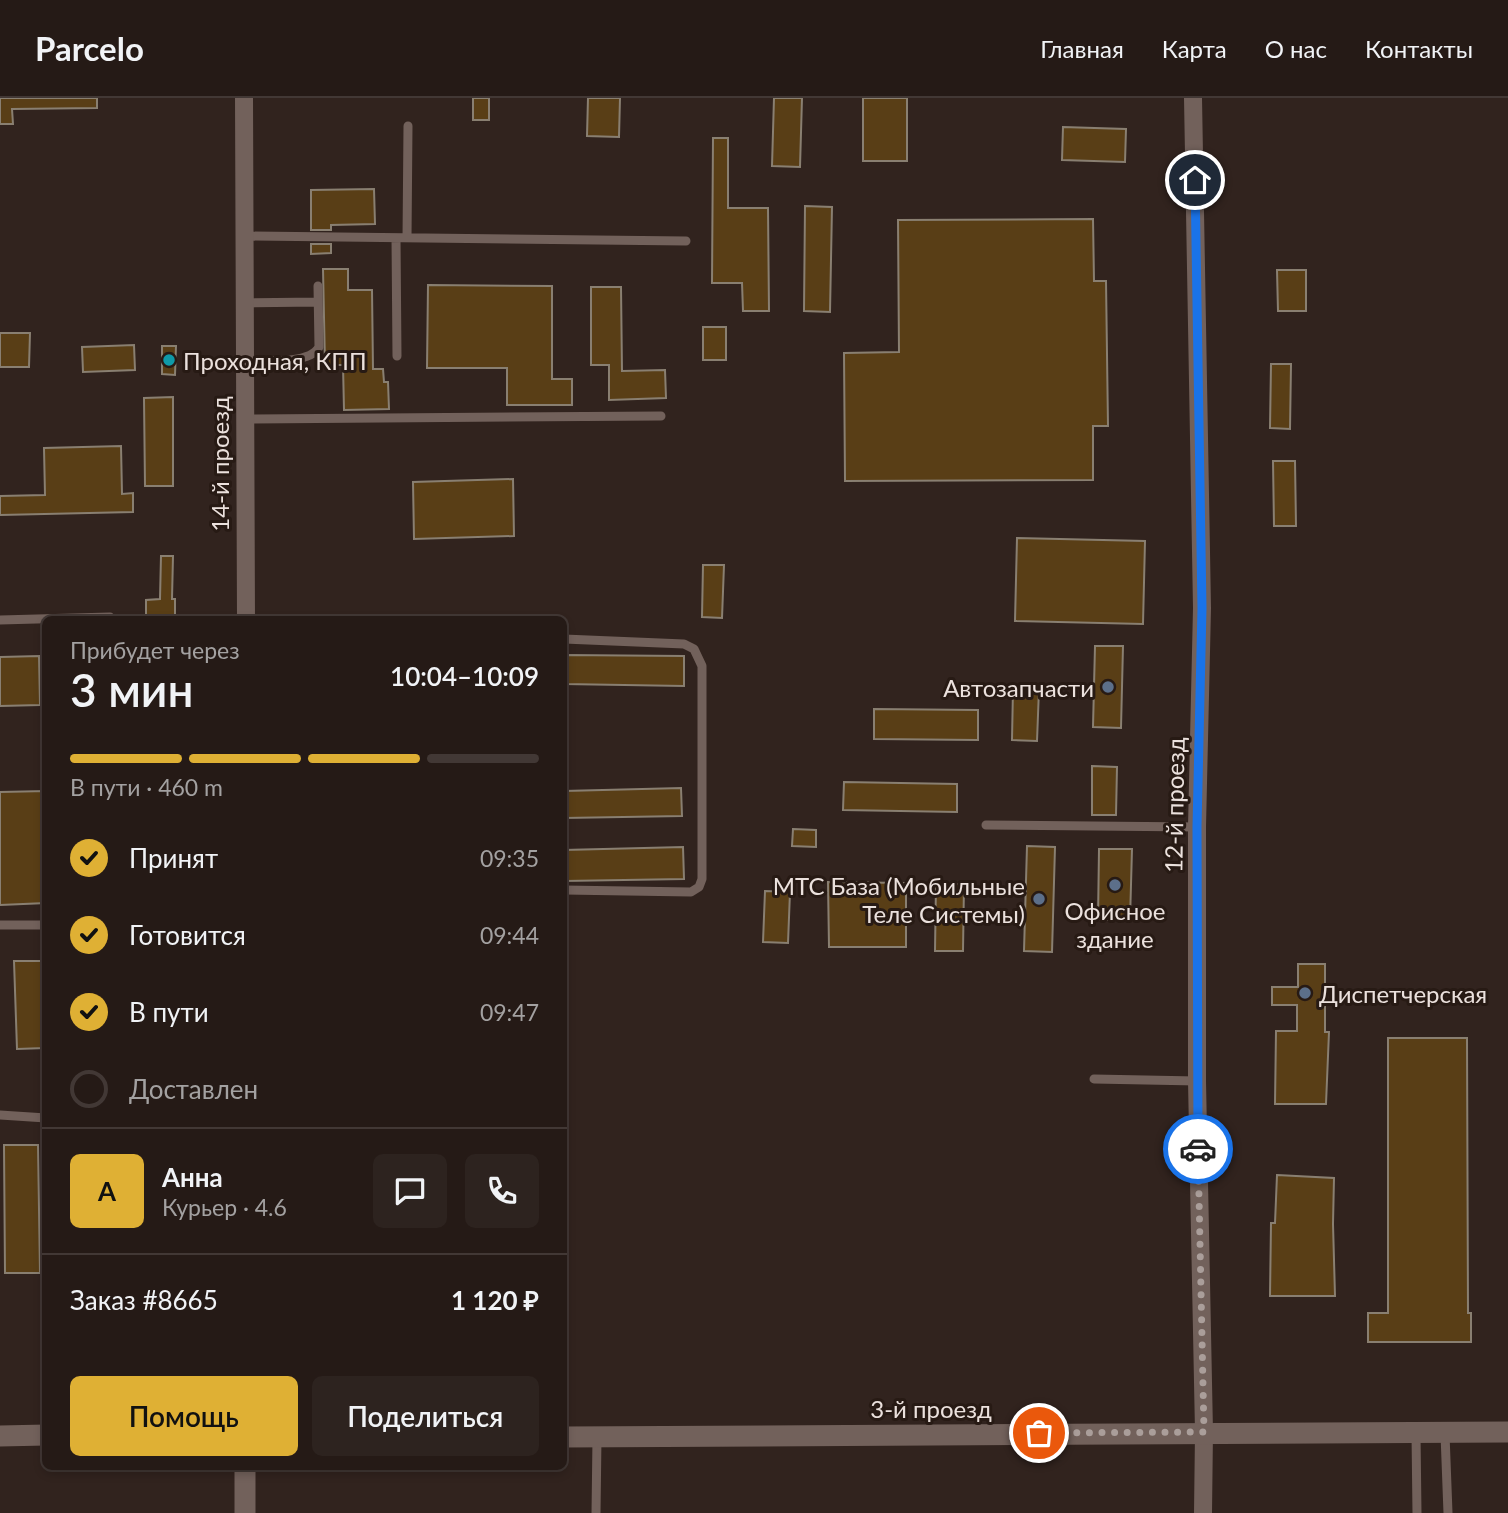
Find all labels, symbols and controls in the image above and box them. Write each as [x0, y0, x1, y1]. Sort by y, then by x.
text: Parcelo [35, 28, 144, 68]
text: Главная [1040, 34, 1124, 63]
text: Карта [1162, 34, 1227, 63]
text: О нас [1265, 34, 1327, 63]
text: Контакты [1365, 34, 1473, 63]
pin [1165, 150, 1225, 210]
icon: home [1176, 161, 1214, 199]
place label: Проходная, КПП [183, 346, 367, 375]
marker: Проходная, КПП [161, 352, 177, 368]
street label: 14-й проезд [205, 396, 234, 532]
text: Прибудет через [70, 636, 240, 664]
text: 10:04–10:09 [390, 660, 539, 692]
text: 3 мин [70, 662, 194, 717]
place label: Автозапчасти [943, 673, 1094, 702]
marker: Автозапчасти [1100, 679, 1116, 695]
street label: 12-й проезд [1158, 737, 1190, 873]
text: В пути · 460 m [70, 773, 223, 801]
icon: check [70, 839, 108, 877]
text: Принят [129, 842, 218, 874]
text: 09:35 [480, 844, 539, 872]
place label: МТС База (Мобильные Теле Системы) [773, 871, 1025, 928]
marker: Офисное здание [1107, 877, 1123, 893]
marker: МТС База (Мобильные Теле Системы) [1031, 891, 1047, 907]
place label: Офисное здание [1064, 896, 1166, 953]
icon: check [70, 916, 108, 954]
text: Готовится [129, 919, 246, 951]
text: 09:44 [480, 921, 539, 949]
place label: Диспетчерская [1319, 979, 1487, 1008]
marker: Диспетчерская [1297, 985, 1313, 1001]
icon: check [70, 993, 108, 1031]
text: В пути [129, 996, 209, 1028]
text: 09:47 [480, 998, 539, 1026]
text: Доставлен [129, 1073, 258, 1105]
courier [1163, 1114, 1233, 1184]
icon: car [1179, 1130, 1217, 1168]
button: chat [373, 1154, 447, 1228]
button: phone [465, 1154, 539, 1228]
text: Анна [162, 1161, 223, 1193]
text: А [98, 1175, 116, 1207]
text: Курьер · 4.6 [162, 1193, 287, 1221]
text: Заказ #8665 [70, 1284, 218, 1316]
text: 1 120 ₽ [451, 1284, 539, 1316]
button: Помощь [70, 1376, 298, 1456]
button: Поделиться [312, 1376, 539, 1456]
street label: 3-й проезд [870, 1394, 992, 1423]
pin [1009, 1403, 1069, 1463]
icon: bag [1020, 1414, 1058, 1452]

